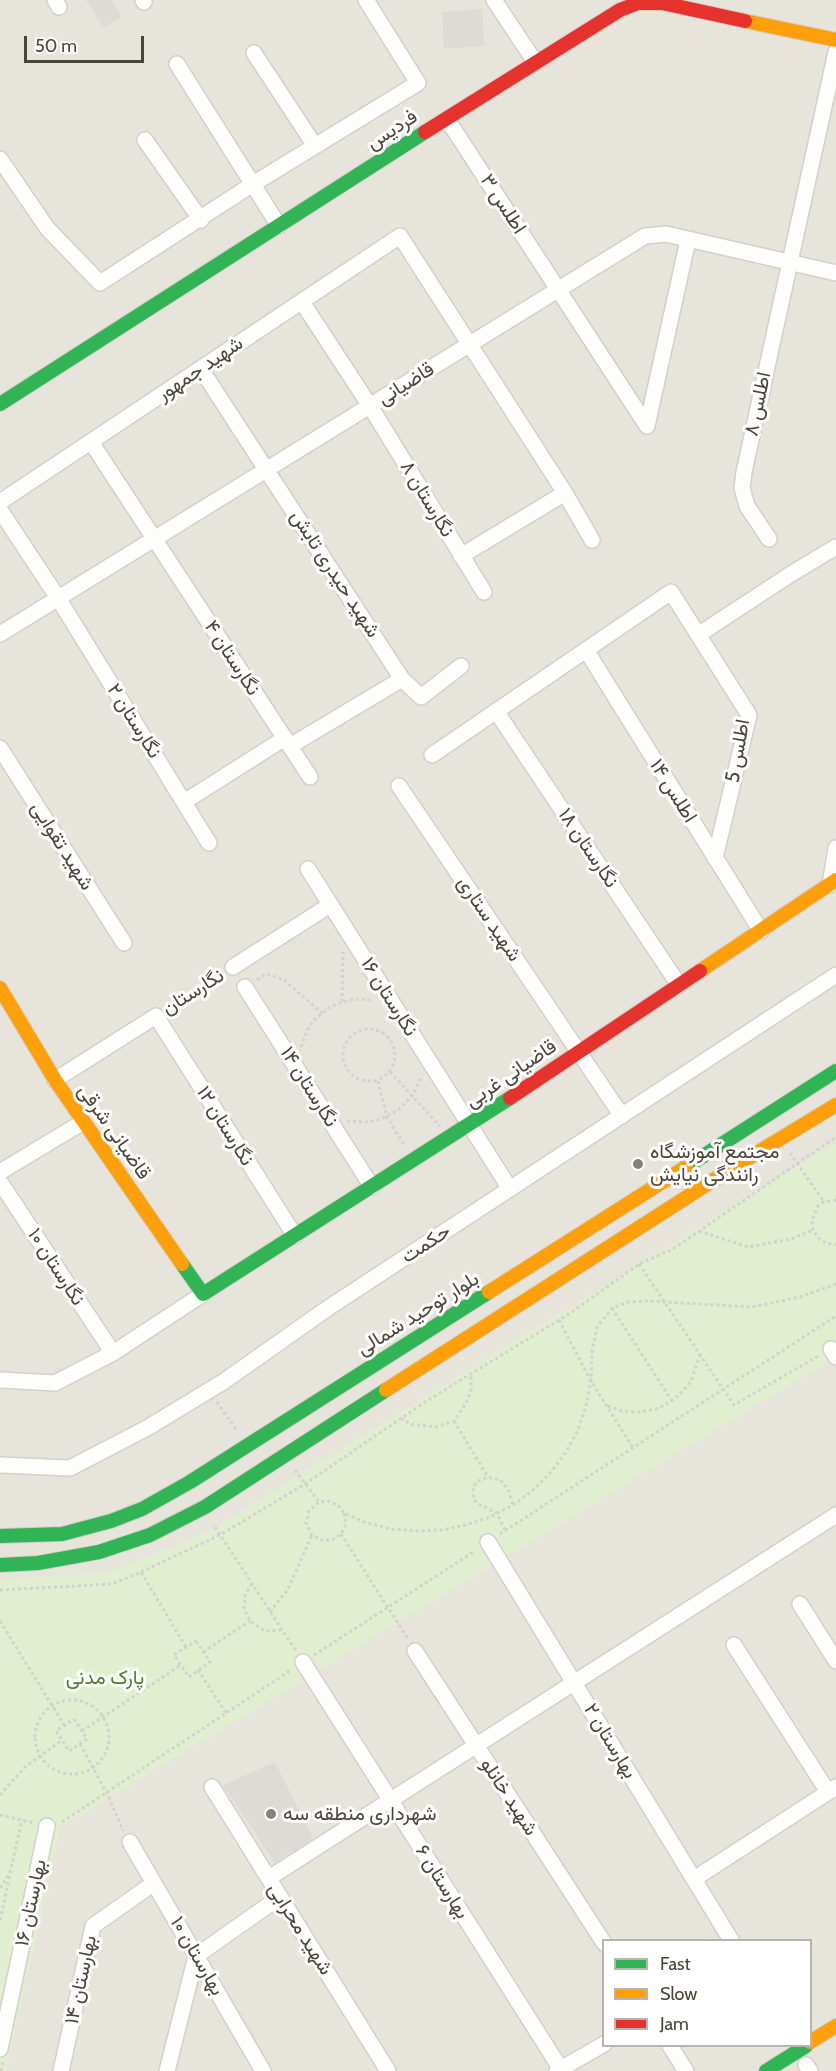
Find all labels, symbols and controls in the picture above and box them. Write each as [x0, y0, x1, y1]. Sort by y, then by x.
scale bar [27, 24, 147, 62]
text: 50 m [35, 35, 77, 57]
street label: فردیس [362, 105, 422, 155]
street label: اطلس ۳ [475, 170, 531, 238]
street label: شهید جمهور [152, 331, 248, 407]
street label: قاضیانی [373, 357, 439, 411]
street label: اطلس ۸ [740, 370, 776, 438]
street label: نگارستان ۸ [395, 456, 459, 542]
street label: شهید حیدری تابش [285, 506, 385, 642]
street label: نگارستان ۴ [199, 616, 265, 700]
street label: نگارستان ۲ [102, 679, 166, 763]
street label: اطلس 5 [721, 717, 755, 785]
street label: اطلس ۱۴ [644, 755, 702, 827]
street label: شهید تقوایی [25, 797, 99, 895]
street label: نگارستان ۱۸ [553, 804, 623, 892]
street label: شهید ستاری [452, 872, 526, 966]
street label: نگارستان ۱۶ [355, 953, 423, 1041]
street label: نگارستان [158, 964, 228, 1020]
street label: قاضیانی غربی [461, 1035, 561, 1113]
street label: نگارستان ۱۴ [275, 1042, 343, 1132]
street label: قاضیانی شرقی [72, 1080, 156, 1184]
street label: نگارستان ۱۲ [191, 1082, 259, 1170]
place label: مجتمع آموزشگاه رانندگی نیایش [650, 1140, 779, 1187]
marker: مجتمع آموزشگاه رانندگی نیایش [631, 1157, 645, 1171]
street label: حکمت [397, 1219, 455, 1269]
street label: نگارستان ۱۰ [22, 1224, 90, 1310]
street label: بلوار توحید شمالی [353, 1267, 483, 1361]
park label: پارک مدنی [66, 1666, 144, 1690]
street label: بهارستان ۲ [578, 1699, 642, 1783]
street label: شهید خانلو [475, 1754, 543, 1840]
place label: شهرداری منطقه سه [283, 1802, 436, 1826]
marker: شهرداری منطقه سه [264, 1807, 278, 1821]
street label: بهارستان ۶ [410, 1841, 474, 1923]
street label: بهارستان ۱۶ [10, 1857, 52, 1949]
street label: شهید محرابی [262, 1878, 338, 1980]
street label: بهارستان ۱۰ [165, 1912, 229, 2000]
street label: بهارستان ۱۴ [60, 1933, 102, 2027]
legend [602, 1939, 812, 2047]
text: Fast [660, 1953, 691, 1975]
text: Slow [660, 1983, 697, 2005]
text: Jam [660, 2013, 689, 2035]

